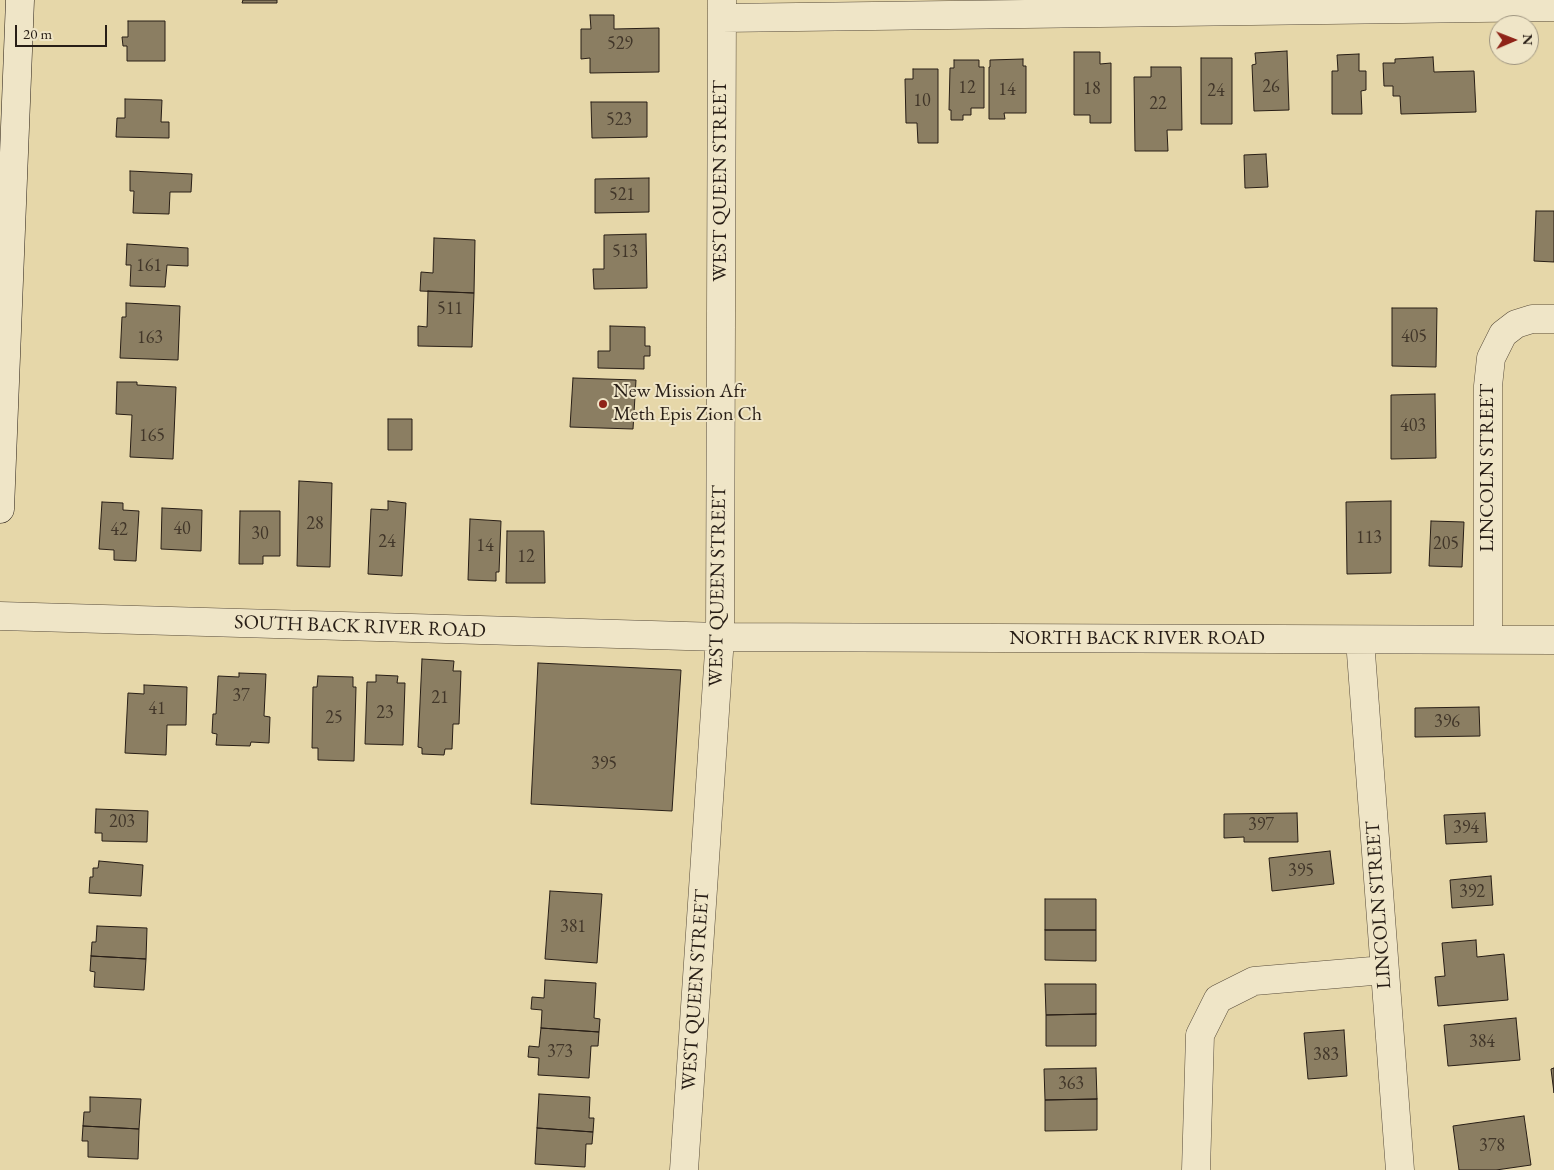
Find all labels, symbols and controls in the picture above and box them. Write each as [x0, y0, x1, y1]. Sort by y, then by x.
scale bar [18, 15, 110, 47]
north arrow [1489, 15, 1539, 65]
text: 20 m [23, 24, 52, 43]
house number: 529 [607, 33, 633, 55]
text: N [1519, 34, 1537, 46]
house number: 26 [1262, 76, 1280, 98]
house number: 12 [958, 77, 976, 99]
house number: 18 [1083, 78, 1101, 100]
house number: 14 [998, 79, 1016, 101]
street label: WEST QUEEN STREET [709, 80, 733, 282]
house number: 24 [1207, 80, 1225, 102]
house number: 10 [913, 90, 931, 112]
house number: 22 [1149, 93, 1167, 115]
house number: 523 [606, 109, 632, 131]
house number: 521 [609, 184, 635, 206]
house number: 513 [612, 241, 638, 263]
house number: 161 [136, 255, 162, 277]
house number: 511 [437, 298, 463, 320]
house number: 405 [1401, 326, 1427, 348]
house number: 163 [137, 327, 163, 349]
place label: New Mission Afr Meth Epis Zion Ch [613, 380, 762, 427]
street label: LINCOLN STREET [1476, 384, 1500, 552]
marker: New Mission Afr Meth Epis Zion Ch [597, 398, 609, 410]
house number: 403 [1400, 415, 1426, 437]
house number: 165 [139, 425, 165, 447]
street label: WEST QUEEN STREET [704, 485, 732, 687]
house number: 28 [306, 513, 324, 535]
house number: 40 [173, 518, 191, 540]
house number: 42 [110, 519, 128, 541]
house number: 30 [251, 523, 269, 545]
house number: 113 [1356, 527, 1382, 549]
house number: 24 [378, 531, 396, 553]
house number: 205 [1433, 533, 1459, 555]
house number: 14 [476, 535, 494, 557]
house number: 12 [517, 546, 535, 568]
street label: SOUTH BACK RIVER ROAD [234, 611, 486, 643]
street label: NORTH BACK RIVER ROAD [1009, 627, 1265, 651]
house number: 37 [232, 685, 250, 707]
house number: 21 [431, 687, 449, 709]
house number: 41 [148, 698, 166, 720]
house number: 23 [376, 702, 394, 724]
house number: 25 [325, 707, 343, 729]
house number: 396 [1434, 711, 1460, 733]
house number: 395 [591, 753, 617, 775]
house number: 203 [109, 811, 135, 833]
house number: 397 [1248, 814, 1274, 836]
house number: 394 [1453, 817, 1479, 839]
street label: LINCOLN STREET [1361, 820, 1397, 990]
house number: 395 [1288, 860, 1314, 882]
house number: 392 [1459, 881, 1485, 903]
street label: WEST QUEEN STREET [677, 889, 715, 1091]
house number: 381 [560, 916, 586, 938]
house number: 384 [1469, 1031, 1495, 1053]
house number: 373 [547, 1041, 573, 1063]
house number: 383 [1313, 1044, 1339, 1066]
house number: 363 [1058, 1073, 1084, 1095]
house number: 378 [1479, 1135, 1505, 1157]

